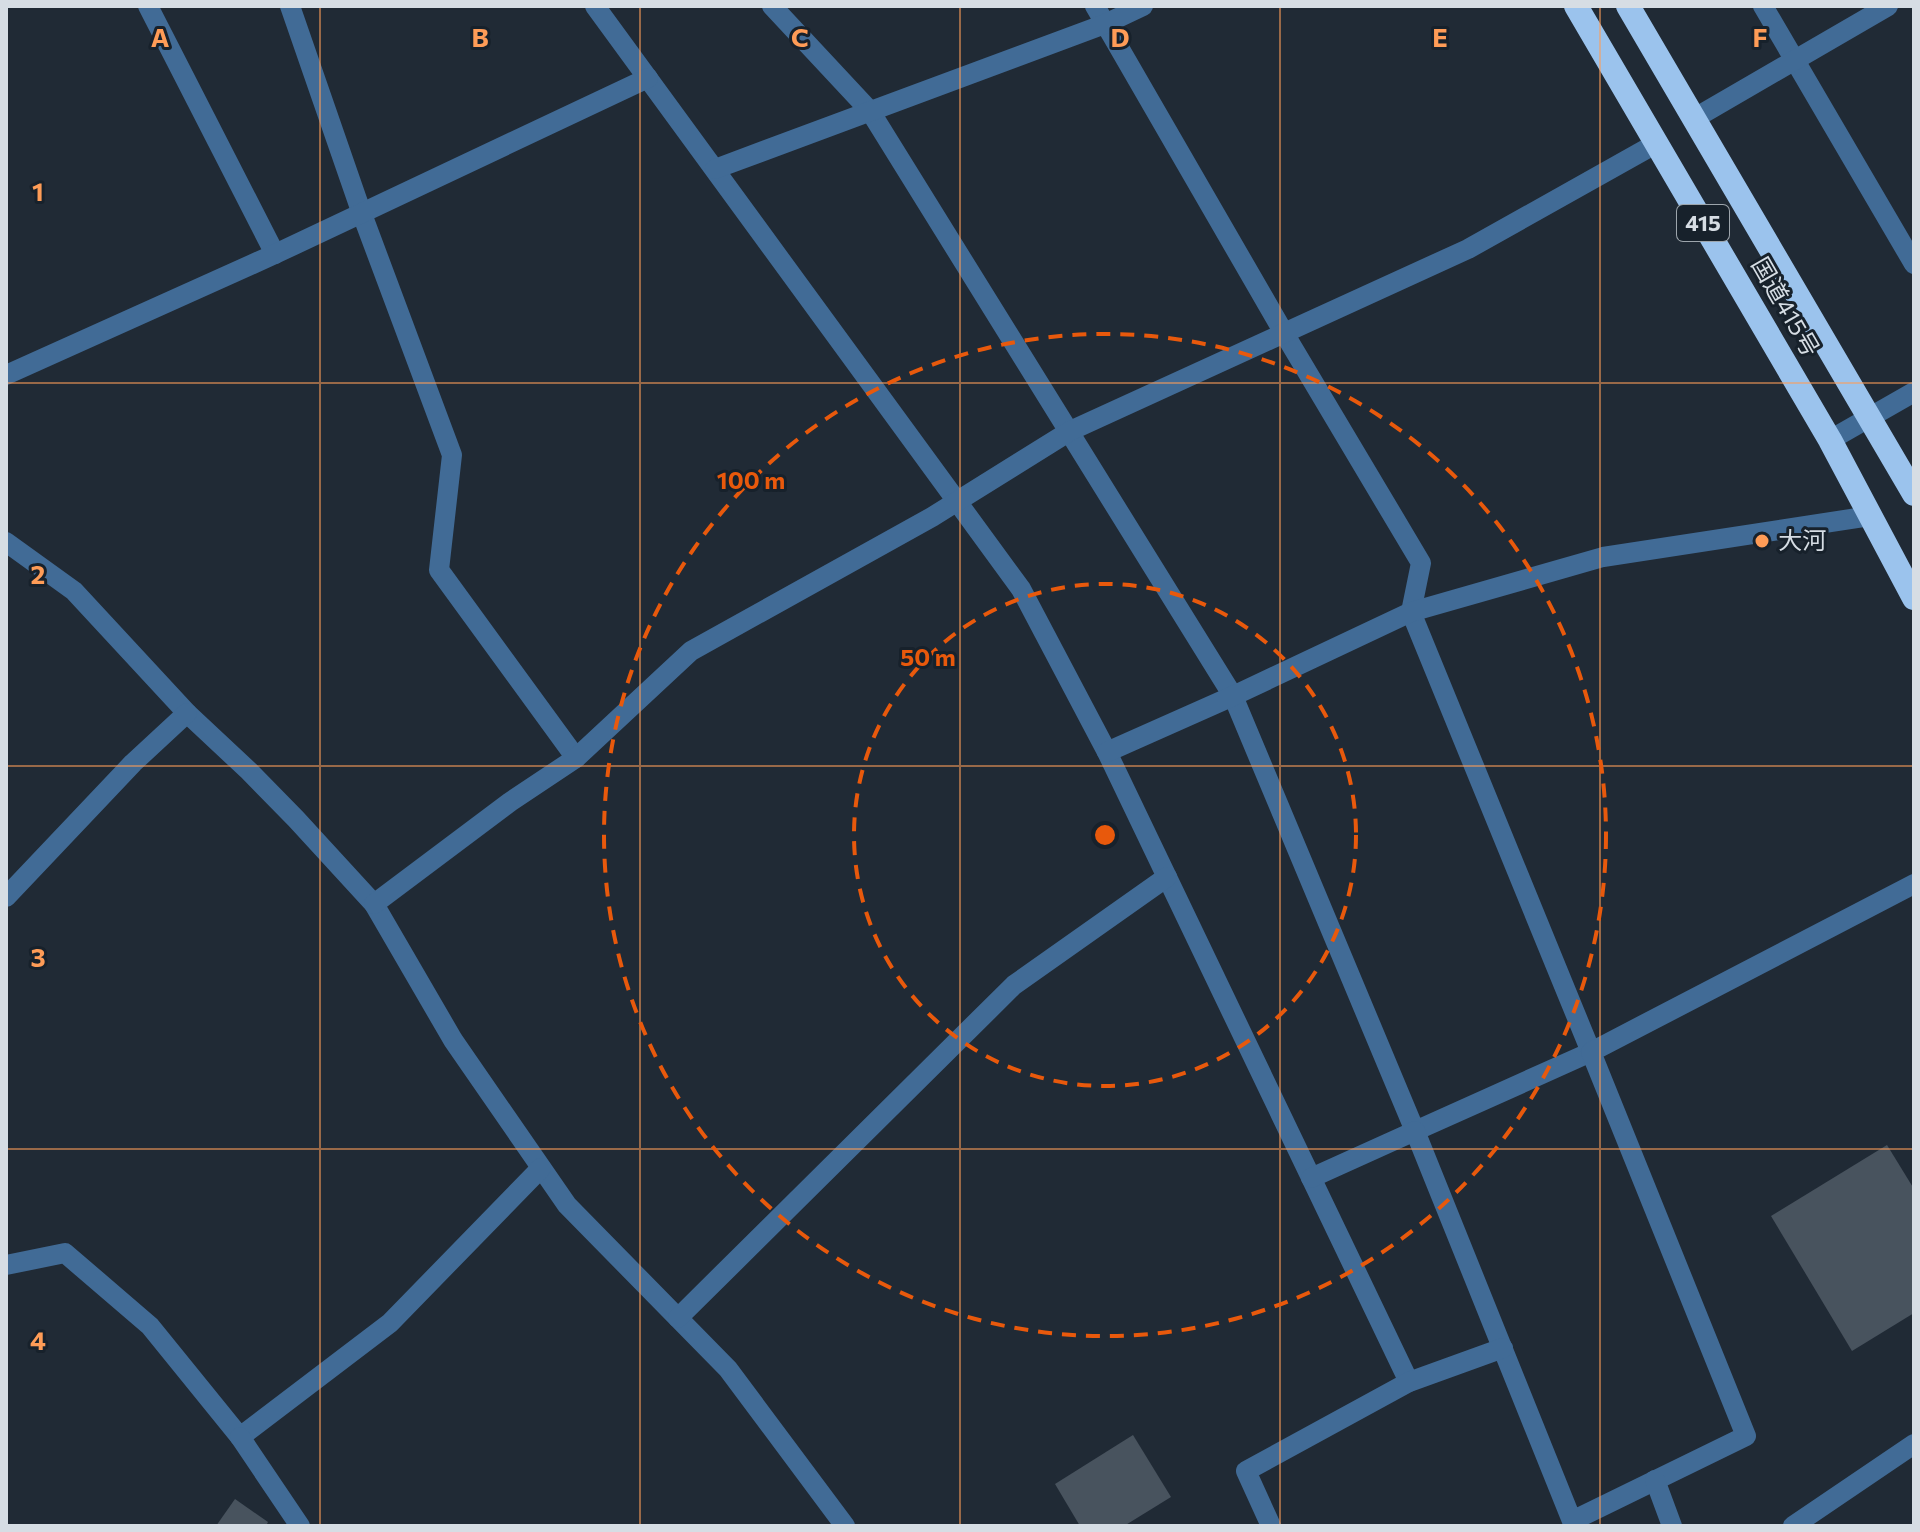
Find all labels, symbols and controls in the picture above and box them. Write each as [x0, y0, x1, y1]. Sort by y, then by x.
text: A [151, 21, 170, 52]
text: B [471, 21, 489, 52]
text: C [791, 21, 809, 52]
text: D [1110, 21, 1130, 52]
text: E [1432, 21, 1448, 52]
text: F [1752, 21, 1768, 52]
text: 1 [32, 175, 44, 206]
road number: 415 [1677, 205, 1729, 241]
street label: 国道415号 [1746, 251, 1826, 361]
text: 100 m [717, 465, 785, 494]
place label: 大河 [1778, 525, 1826, 554]
marker: 大河 [1753, 532, 1771, 550]
text: 2 [31, 558, 45, 589]
text: 50 m [900, 642, 956, 671]
centre of rings [1091, 821, 1119, 849]
text: 3 [30, 941, 46, 972]
text: 4 [30, 1324, 46, 1355]

